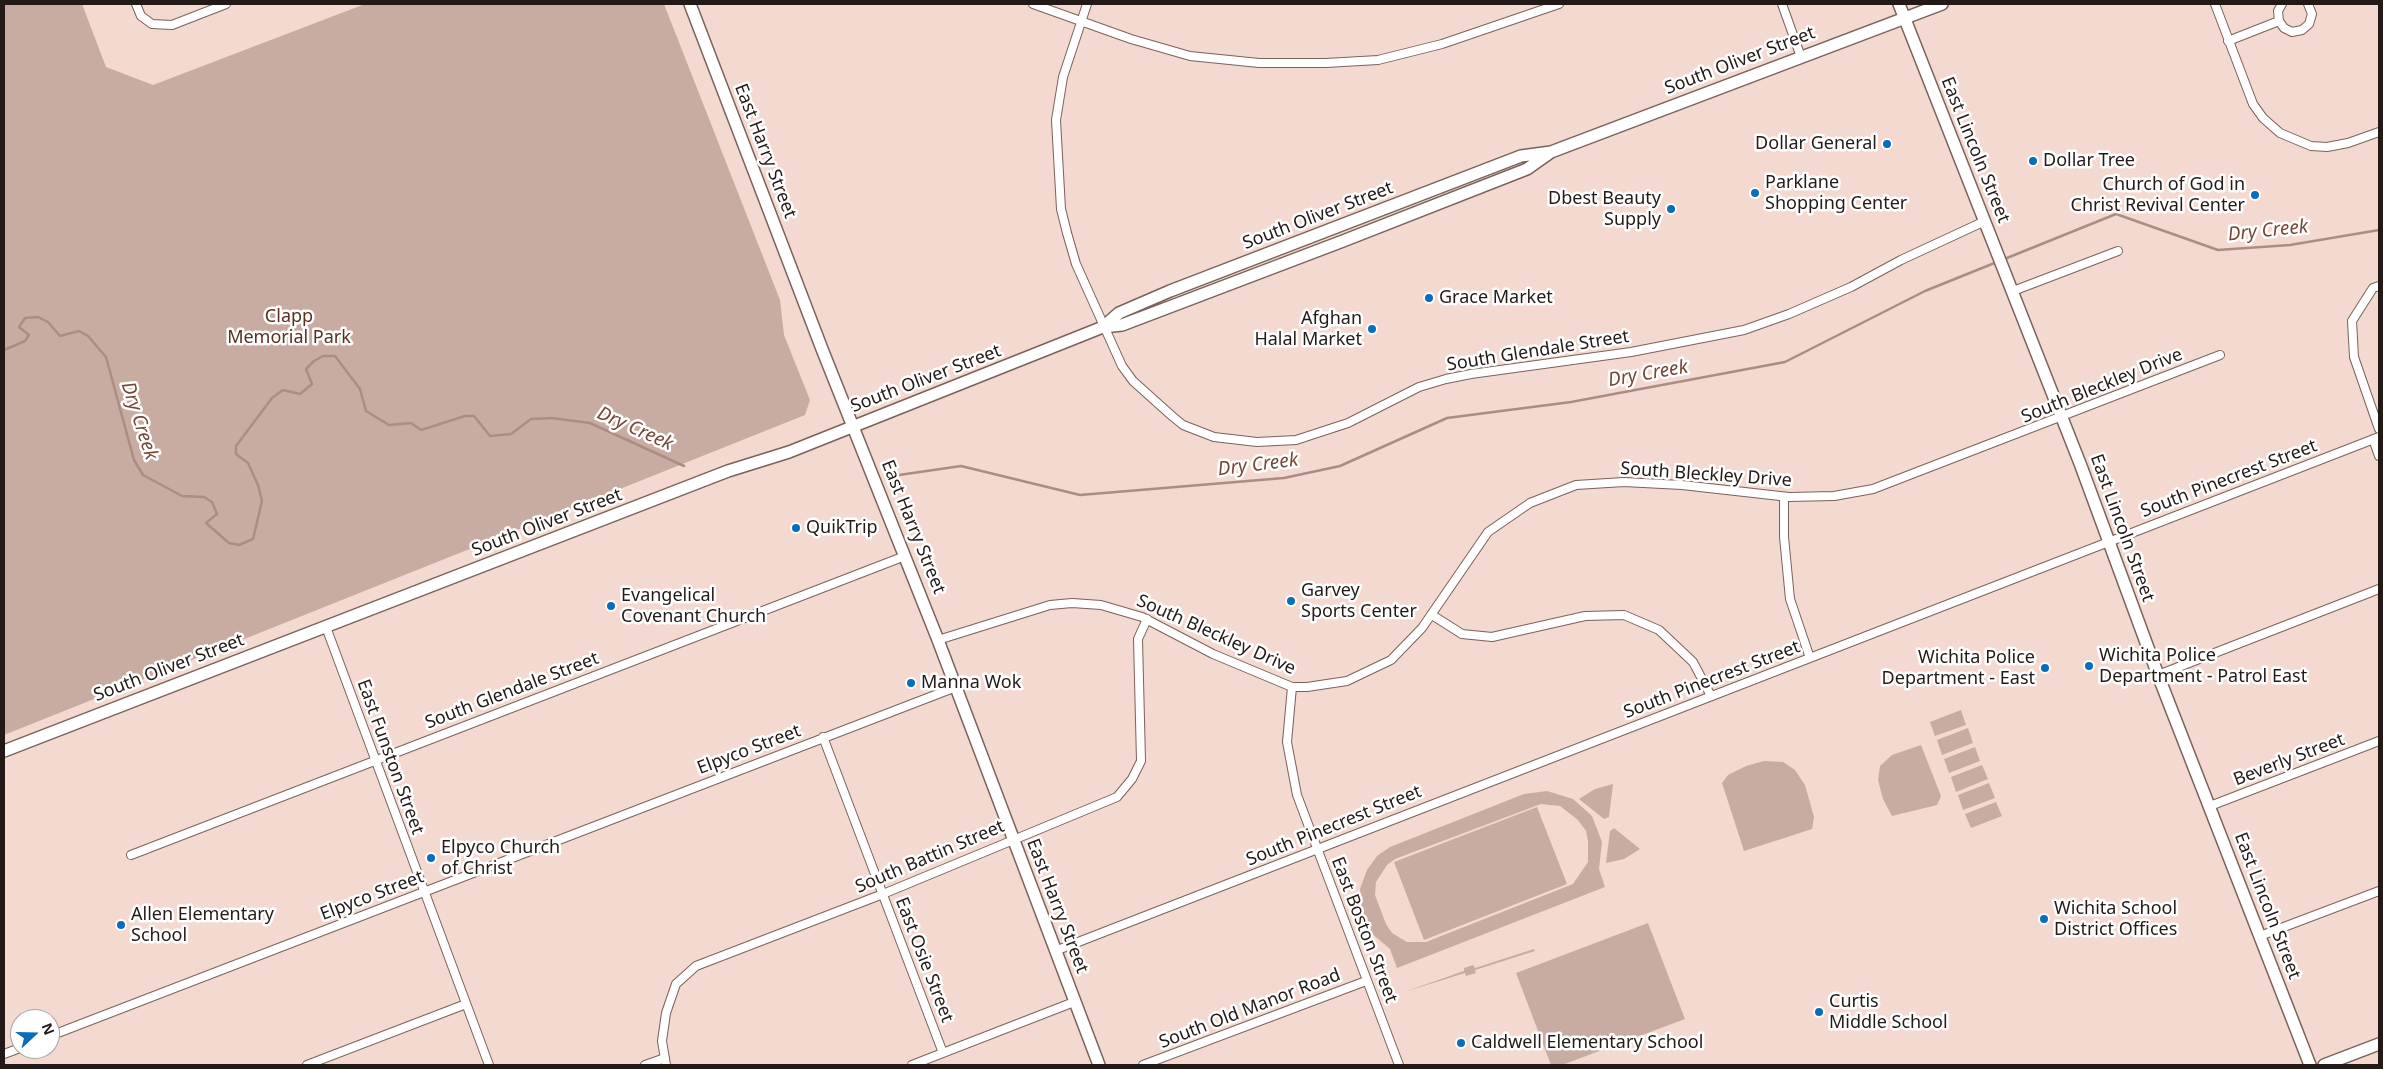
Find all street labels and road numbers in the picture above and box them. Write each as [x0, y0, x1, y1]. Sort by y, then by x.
street label: South Oliver Street [1662, 22, 1818, 100]
street label: East Lincoln Street [1936, 74, 2014, 226]
street label: East Harry Street [729, 81, 801, 221]
street label: South Oliver Street [1240, 177, 1396, 255]
street label: South Glendale Street [1445, 326, 1631, 376]
street label: South Oliver Street [848, 340, 1004, 418]
street label: South Bleckley Drive [2018, 344, 2186, 428]
street label: South Pinecrest Street [2138, 435, 2320, 523]
street label: East Lincoln Street [2085, 451, 2159, 605]
street label: East Harry Street [876, 457, 950, 597]
street label: South Bleckley Drive [1620, 458, 1792, 492]
street label: South Oliver Street [469, 484, 625, 562]
street label: South Bleckley Drive [1133, 590, 1299, 680]
street label: South Oliver Street [91, 629, 247, 707]
street label: South Pinecrest Street [1621, 636, 1803, 724]
street label: South Glendale Street [422, 648, 602, 734]
street label: East Funston Street [352, 676, 428, 838]
street label: Elpyco Street [694, 720, 804, 780]
street label: Beverly Street [2231, 729, 2347, 791]
street label: South Pinecrest Street [1243, 781, 1425, 871]
street label: South Battin Street [852, 816, 1008, 898]
street label: East Lincoln Street [2229, 830, 2305, 982]
street label: East Harry Street [1021, 836, 1093, 976]
street label: East Boston Street [1326, 854, 1402, 1006]
street label: Elpyco Street [317, 866, 427, 926]
street label: East Osie Street [890, 894, 958, 1026]
street label: South Old Manor Road [1156, 964, 1344, 1054]

